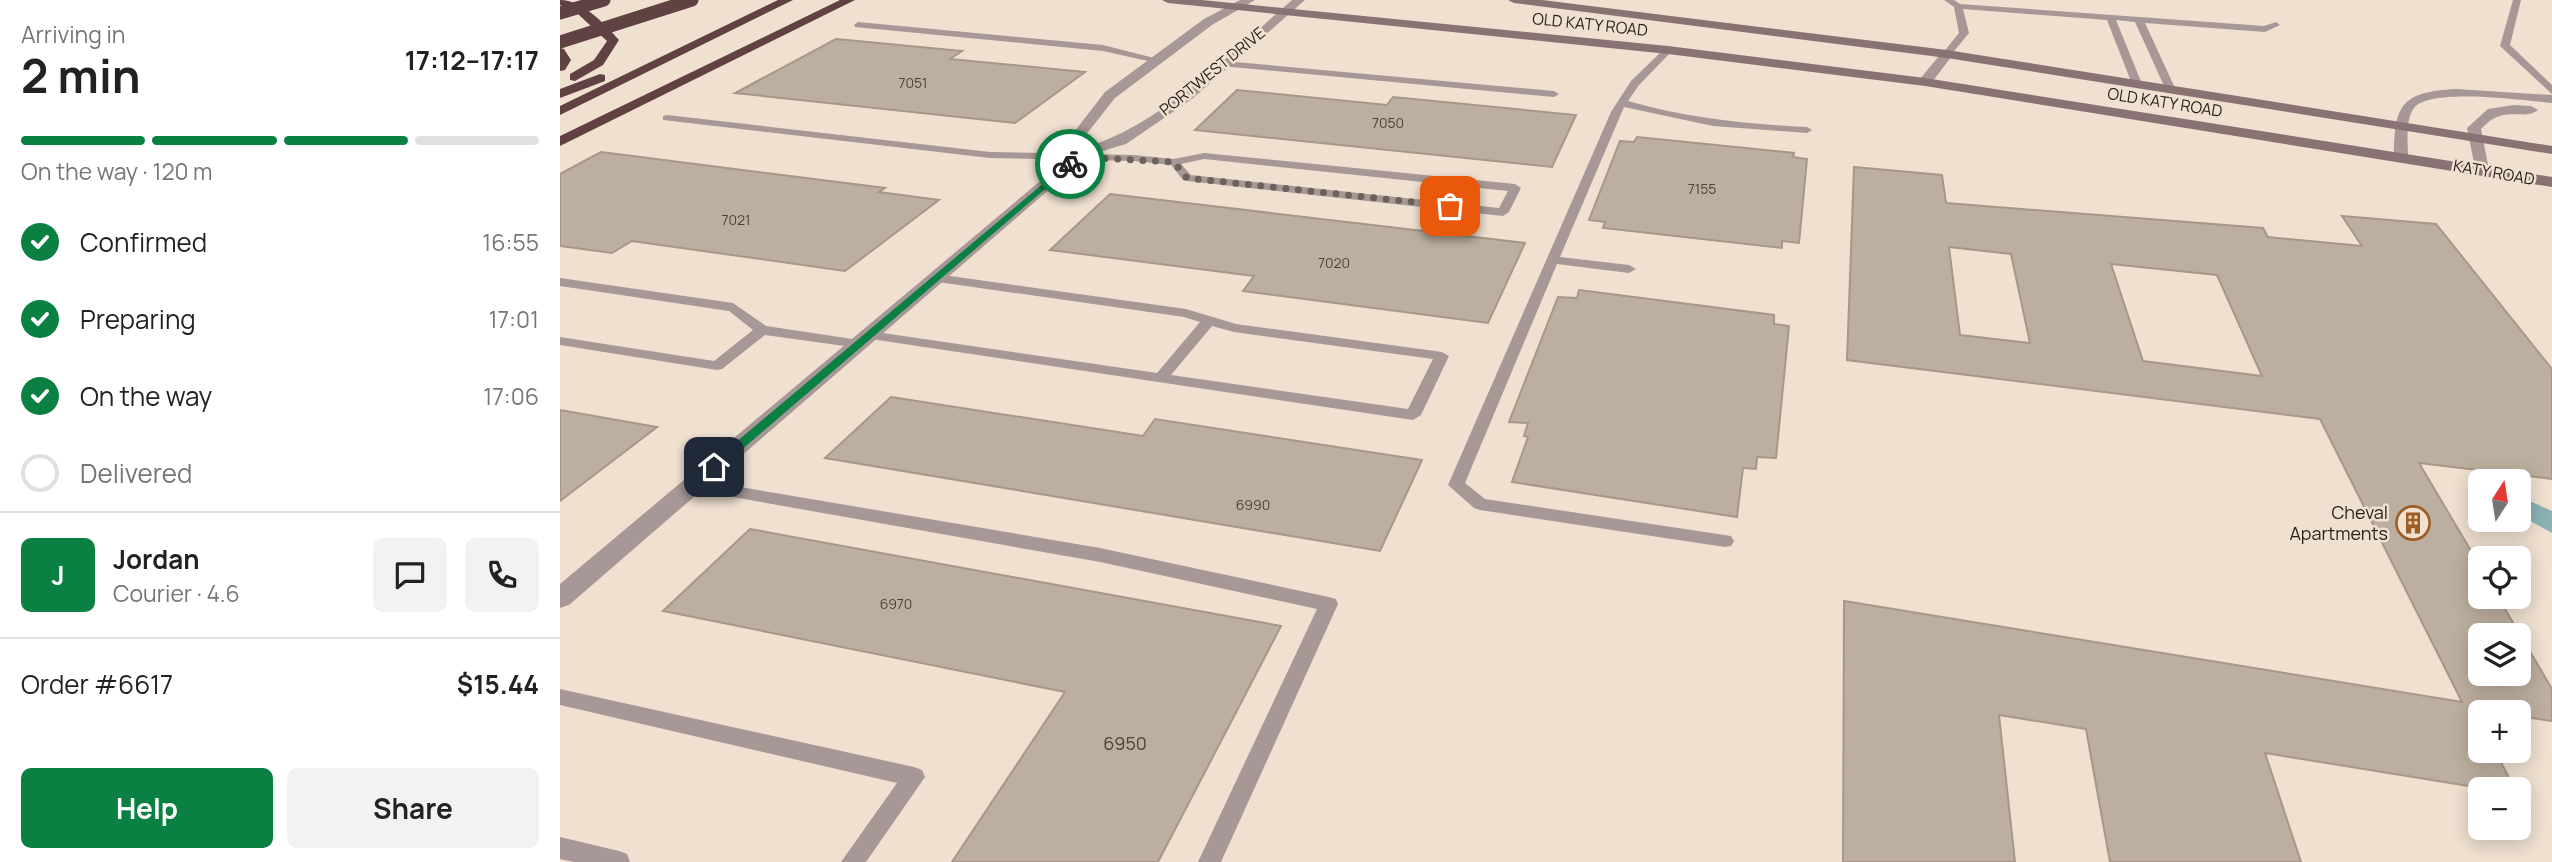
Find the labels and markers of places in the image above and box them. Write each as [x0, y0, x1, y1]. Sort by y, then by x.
pin [1420, 176, 1480, 236]
pin [684, 437, 744, 497]
place label: Cheval Apartments [2289, 500, 2388, 545]
building icon: Cheval Apartments [2394, 504, 2432, 542]

